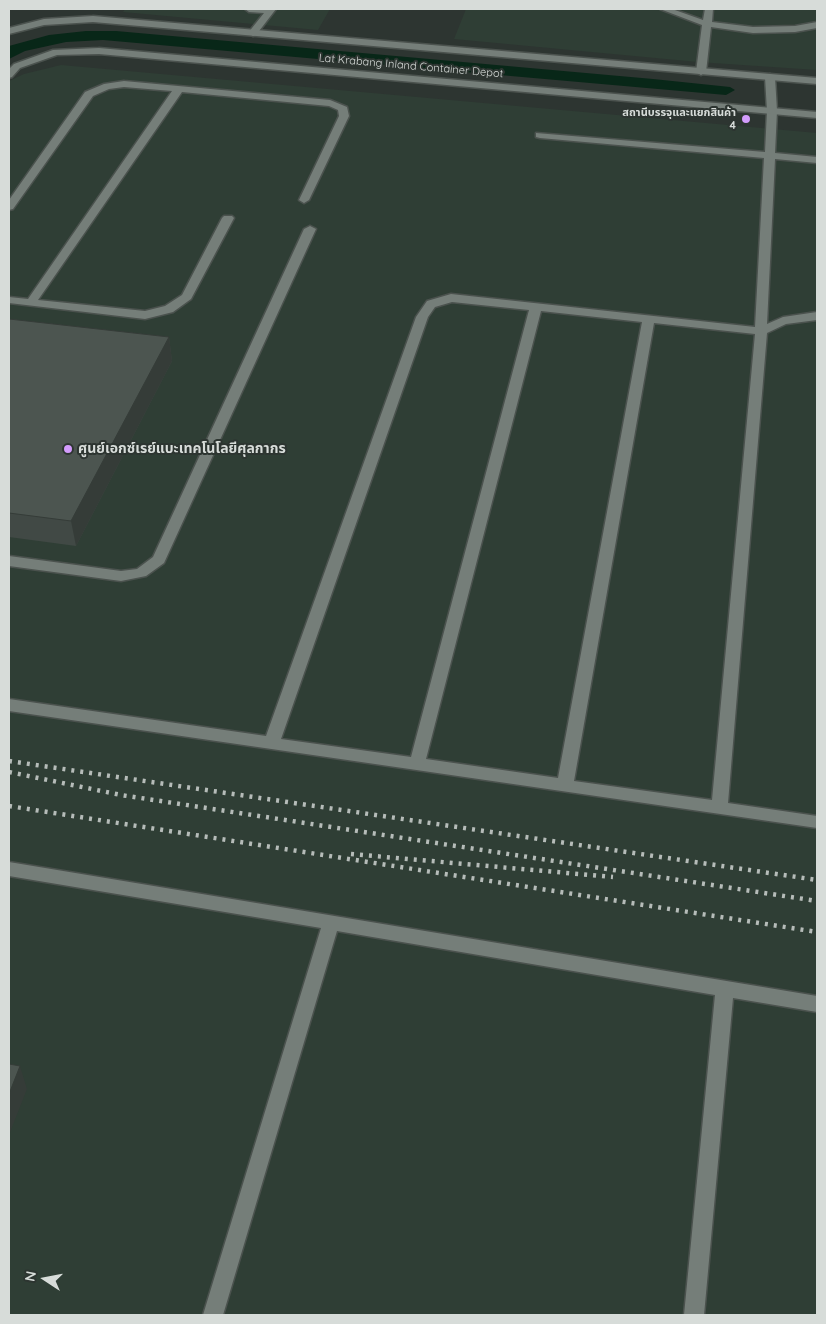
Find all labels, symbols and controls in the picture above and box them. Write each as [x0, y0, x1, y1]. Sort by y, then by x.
street label: Lat Krabang Inland Container Depot [318, 51, 504, 81]
place label: สถานีบรรจุและแยกสินค้า 4 [622, 106, 736, 132]
marker: สถานีบรรจุและแยกสินค้า 4 [740, 113, 752, 125]
place label: ศูนย์เอกซ์เรย์แบะเทคโนโลยีศุลกากร [78, 441, 286, 457]
marker: ศูนย์เอกซ์เรย์แบะเทคโนโลยีศุลกากร [62, 443, 74, 455]
north arrow [20, 1254, 70, 1304]
text: N [20, 1269, 40, 1283]

